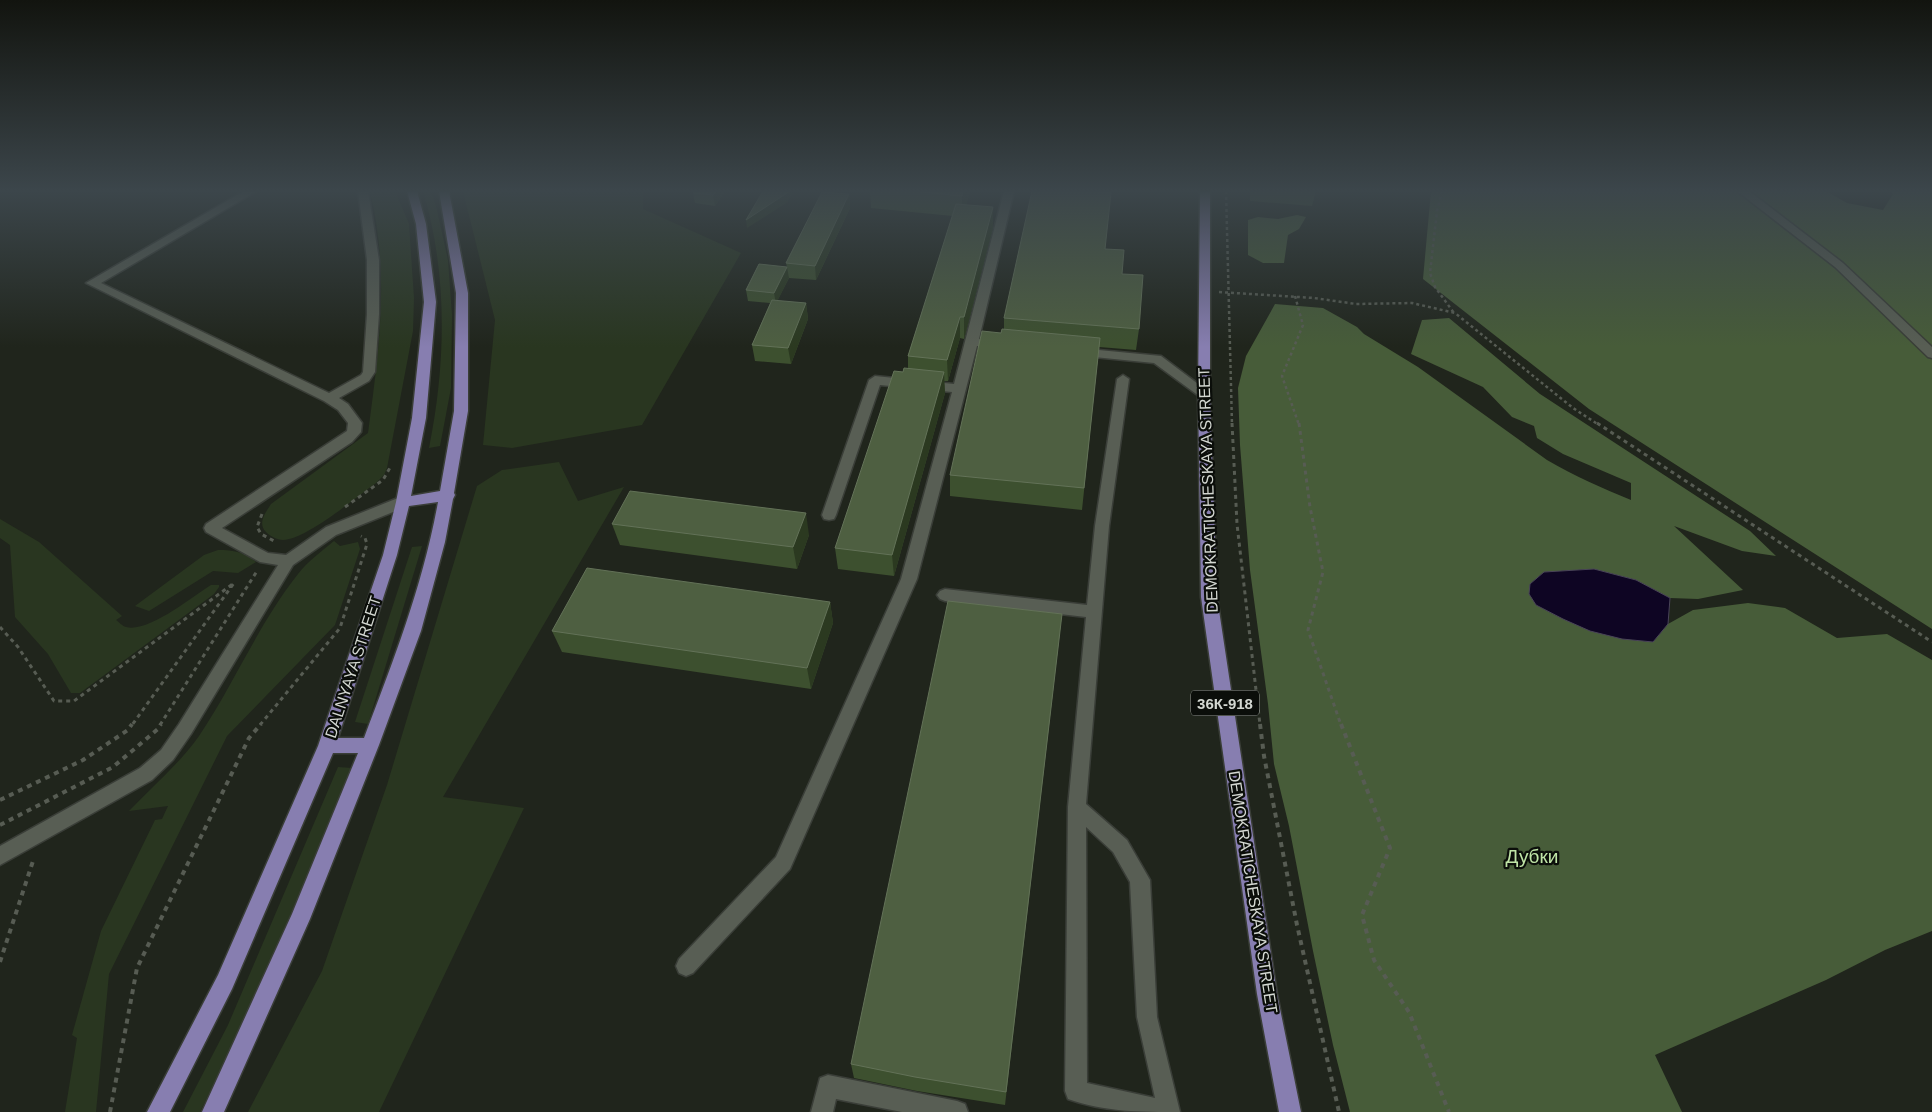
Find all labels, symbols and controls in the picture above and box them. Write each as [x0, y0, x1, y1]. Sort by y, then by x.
street label: DEMOKRATICHESKAYA STREET [1195, 367, 1221, 613]
street label: DALNYAYA STREET [322, 594, 384, 740]
road number: 36К-918 [1191, 690, 1259, 716]
street label: DEMOKRATICHESKAYA STREET [1225, 769, 1281, 1015]
park label: Дубки [1506, 846, 1558, 867]

